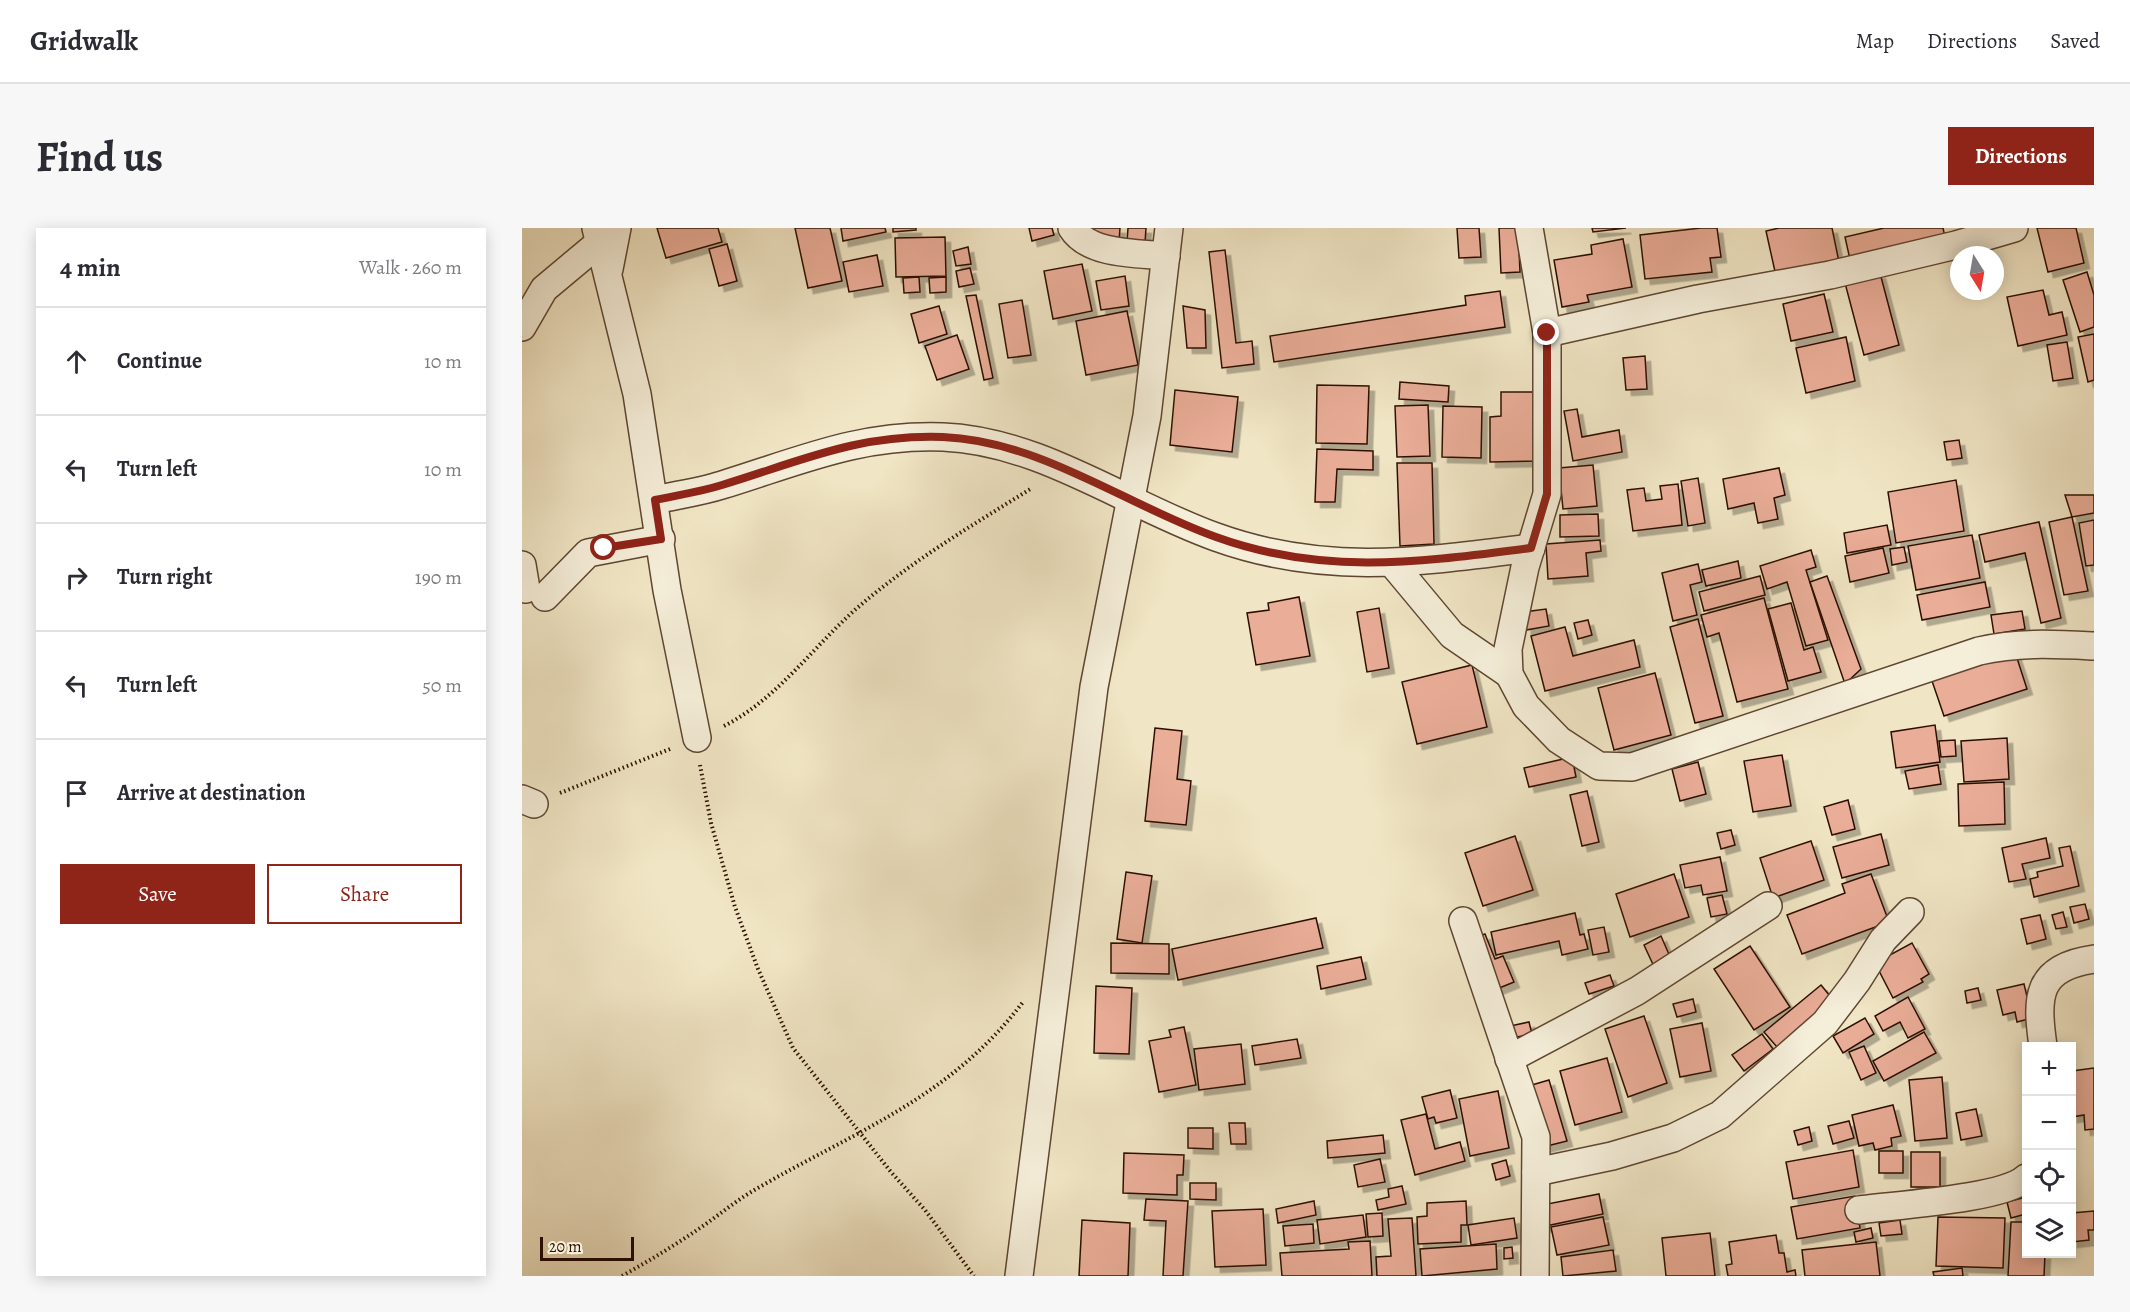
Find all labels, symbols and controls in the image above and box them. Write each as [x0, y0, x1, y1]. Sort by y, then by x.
text: Gridwalk [30, 22, 138, 60]
text: Map [1856, 27, 1894, 55]
text: Directions [1927, 27, 2017, 55]
text: Saved [2050, 27, 2100, 55]
button: Directions [1948, 127, 2094, 185]
text: Find us [36, 128, 163, 185]
north arrow [1950, 246, 2004, 300]
text: 4 min [60, 250, 121, 285]
text: Walk · 260 m [359, 254, 462, 281]
route end [1533, 319, 1559, 345]
icon: ahead [60, 345, 93, 378]
text: Continue [117, 346, 202, 376]
text: 10 m [424, 348, 462, 375]
icon: left [60, 453, 93, 486]
text: Turn left [117, 454, 197, 484]
text: 10 m [424, 456, 462, 483]
route start [590, 534, 616, 560]
icon: right [60, 561, 93, 594]
text: Turn right [117, 562, 213, 592]
text: 190 m [415, 564, 462, 591]
icon: left [60, 669, 93, 702]
text: Turn left [117, 670, 197, 700]
text: 50 m [422, 672, 462, 699]
icon: arrive [60, 777, 93, 810]
text: Arrive at destination [117, 778, 306, 808]
button: Save [60, 864, 255, 924]
button: Share [267, 864, 462, 924]
map controls [2022, 1042, 2076, 1258]
button: + [2022, 1042, 2076, 1096]
button: − [2022, 1096, 2076, 1150]
button: locate [2022, 1150, 2076, 1204]
button: layers [2022, 1204, 2076, 1258]
scale bar [540, 1234, 634, 1262]
text: 20 m [549, 1236, 582, 1258]

